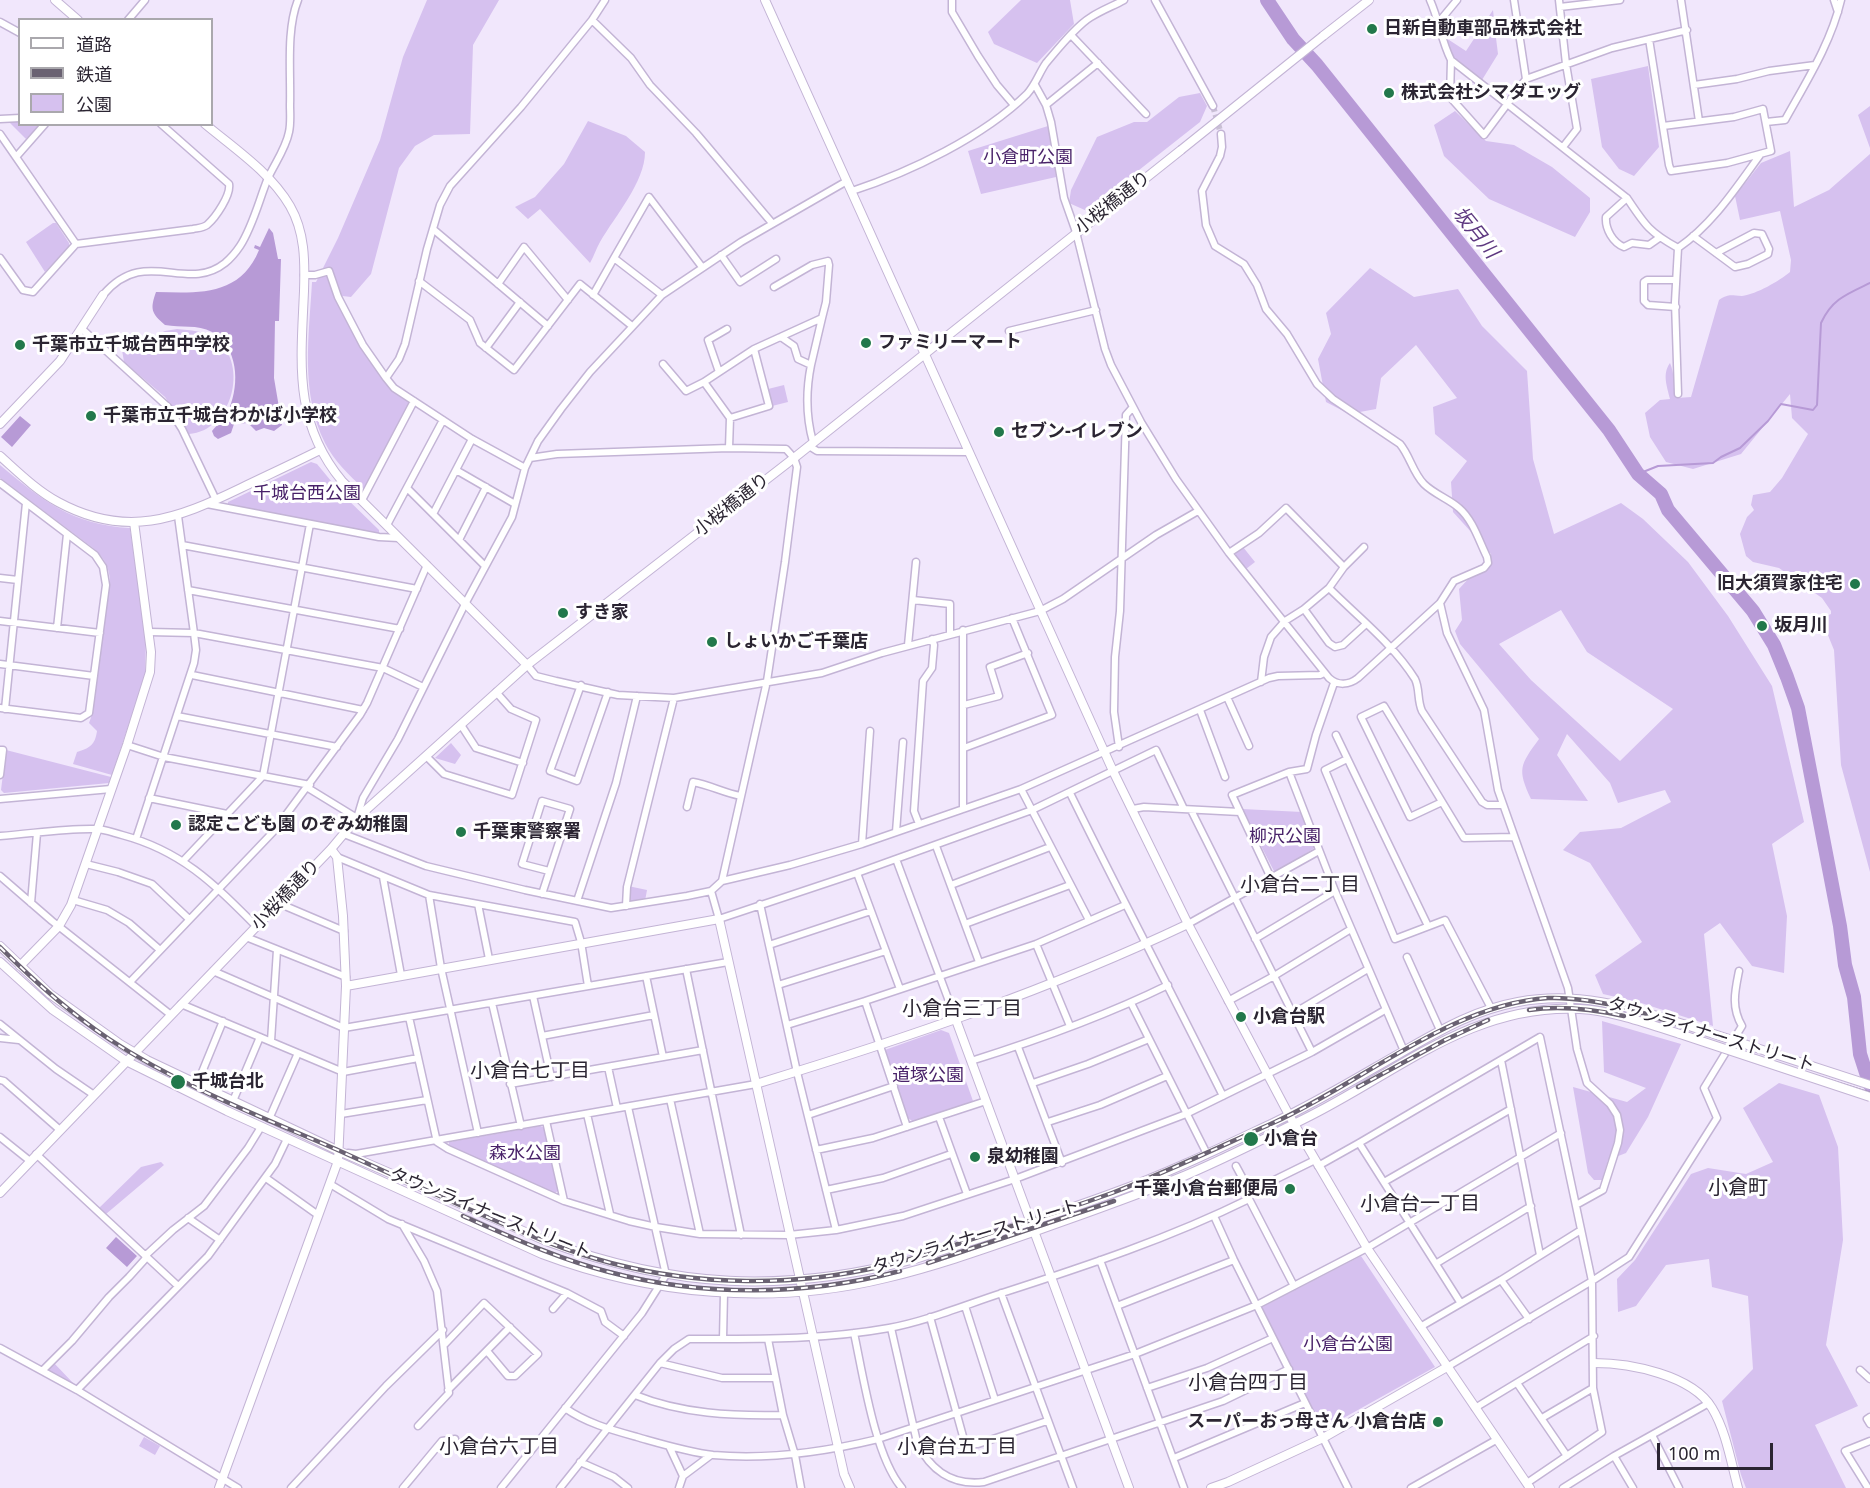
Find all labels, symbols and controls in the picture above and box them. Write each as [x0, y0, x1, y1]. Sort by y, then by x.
legend [18, 18, 213, 126]
place label: 日新自動車部品株式会社 [1384, 18, 1582, 40]
marker: 日新自動車部品株式会社 [1365, 22, 1379, 36]
text: 道路 [76, 32, 112, 56]
text: 鉄道 [76, 62, 112, 86]
place label: 株式会社シマダエッグ [1401, 82, 1581, 104]
marker: 株式会社シマダエッグ [1382, 86, 1396, 100]
text: 公園 [76, 92, 112, 116]
park label: 小倉町公園 [983, 147, 1073, 169]
street label: 小桜橋通り [1071, 167, 1155, 239]
water label: 坂月川 [1447, 202, 1503, 264]
place label: ファミリーマート [878, 332, 1022, 354]
place label: 千葉市立千城台西中学校 [32, 334, 230, 356]
marker: ファミリーマート [859, 336, 873, 350]
marker: 千葉市立千城台西中学校 [13, 338, 27, 352]
place label: 千葉市立千城台わかば小学校 [103, 405, 337, 427]
marker: 千葉市立千城台わかば小学校 [84, 409, 98, 423]
place label: セブン-イレブン [1011, 421, 1143, 443]
marker: セブン-イレブン [992, 425, 1006, 439]
street label: 小桜橋通り [690, 469, 774, 541]
park label: 千城台西公園 [253, 483, 361, 505]
place label: 旧大須賀家住宅 [1717, 573, 1843, 595]
marker: 旧大須賀家住宅 [1848, 577, 1862, 591]
place label: すき家 [575, 602, 629, 624]
marker: すき家 [556, 606, 570, 620]
place label: 坂月川 [1774, 615, 1828, 637]
marker: 坂月川 [1755, 619, 1769, 633]
place label: しょいかご千葉店 [724, 631, 868, 653]
marker: しょいかご千葉店 [705, 635, 719, 649]
place label: 認定こども園 のぞみ幼稚園 [188, 814, 409, 836]
marker: 認定こども園 のぞみ幼稚園 [169, 818, 183, 832]
place label: 千葉東警察署 [473, 821, 581, 843]
marker: 千葉東警察署 [454, 825, 468, 839]
park label: 柳沢公園 [1249, 826, 1321, 848]
street label: 小桜橋通り [247, 855, 325, 935]
district label: 小倉台二丁目 [1240, 873, 1360, 897]
street label: タウンライナーストリート [1605, 993, 1817, 1077]
district label: 小倉台三丁目 [902, 997, 1022, 1021]
place label: 小倉台駅 [1253, 1006, 1325, 1028]
marker: 小倉台駅 [1234, 1010, 1248, 1024]
district label: 小倉台七丁目 [470, 1059, 590, 1083]
park label: 道塚公園 [892, 1065, 964, 1087]
place label: 千城台北 [192, 1071, 264, 1093]
marker: 千城台北 [169, 1073, 187, 1091]
place label: 小倉台 [1264, 1128, 1318, 1150]
marker: 小倉台 [1242, 1130, 1260, 1148]
park label: 森水公園 [489, 1143, 561, 1165]
place label: 泉幼稚園 [987, 1146, 1059, 1168]
marker: 泉幼稚園 [968, 1150, 982, 1164]
street label: タウンライナーストリート [386, 1164, 594, 1264]
district label: 小倉町 [1708, 1176, 1768, 1200]
place label: 千葉小倉台郵便局 [1134, 1178, 1278, 1200]
marker: 千葉小倉台郵便局 [1283, 1182, 1297, 1196]
district label: 小倉台一丁目 [1360, 1192, 1480, 1216]
street label: タウンライナーストリート [870, 1195, 1082, 1279]
park label: 小倉台公園 [1303, 1334, 1393, 1356]
district label: 小倉台四丁目 [1188, 1371, 1308, 1395]
place label: スーパーおっ母さん 小倉台店 [1187, 1411, 1426, 1433]
marker: スーパーおっ母さん 小倉台店 [1431, 1415, 1445, 1429]
scale bar [1660, 1431, 1776, 1469]
district label: 小倉台六丁目 [439, 1435, 559, 1459]
district label: 小倉台五丁目 [897, 1435, 1017, 1459]
text: 100 m [1668, 1441, 1720, 1465]

